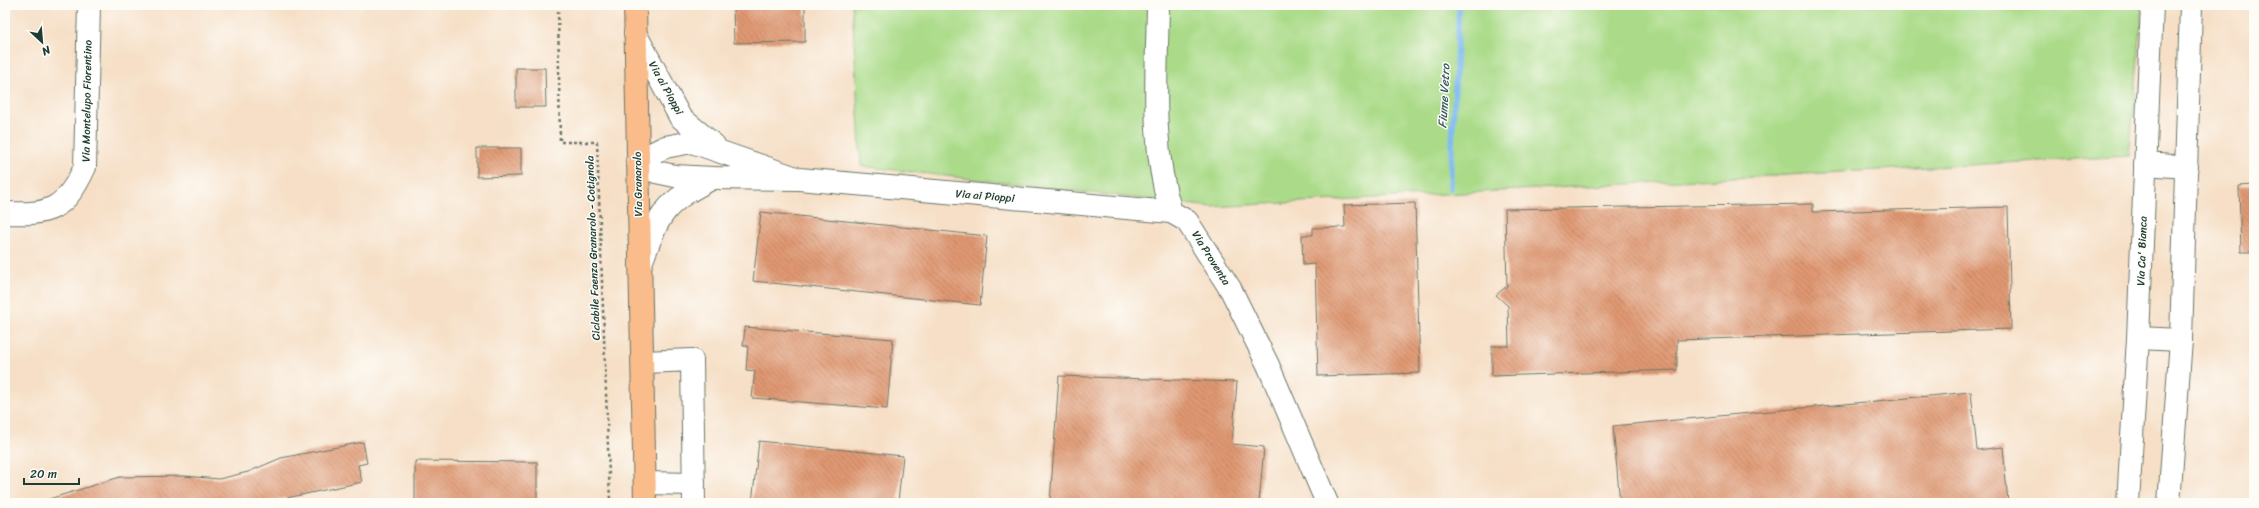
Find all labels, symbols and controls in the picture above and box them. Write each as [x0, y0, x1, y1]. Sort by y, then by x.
north arrow [22, 22, 62, 62]
street label: Via Montelupo Fiorentino [76, 39, 98, 162]
text: N [38, 40, 55, 61]
street label: Via ai Pioppi [643, 58, 689, 119]
water label: Fiume Vetro [1431, 63, 1457, 129]
street label: Via Granarolo [628, 151, 648, 217]
street label: Ciclabile Faenza Granarolo - Cotignola [580, 155, 606, 341]
street label: Via ai Pioppi [955, 184, 1016, 208]
street label: Via Ca' Bianca [2131, 215, 2153, 286]
street label: Via Proventa [1187, 227, 1236, 289]
scale bar [24, 460, 79, 486]
text: 20 m [30, 463, 57, 485]

